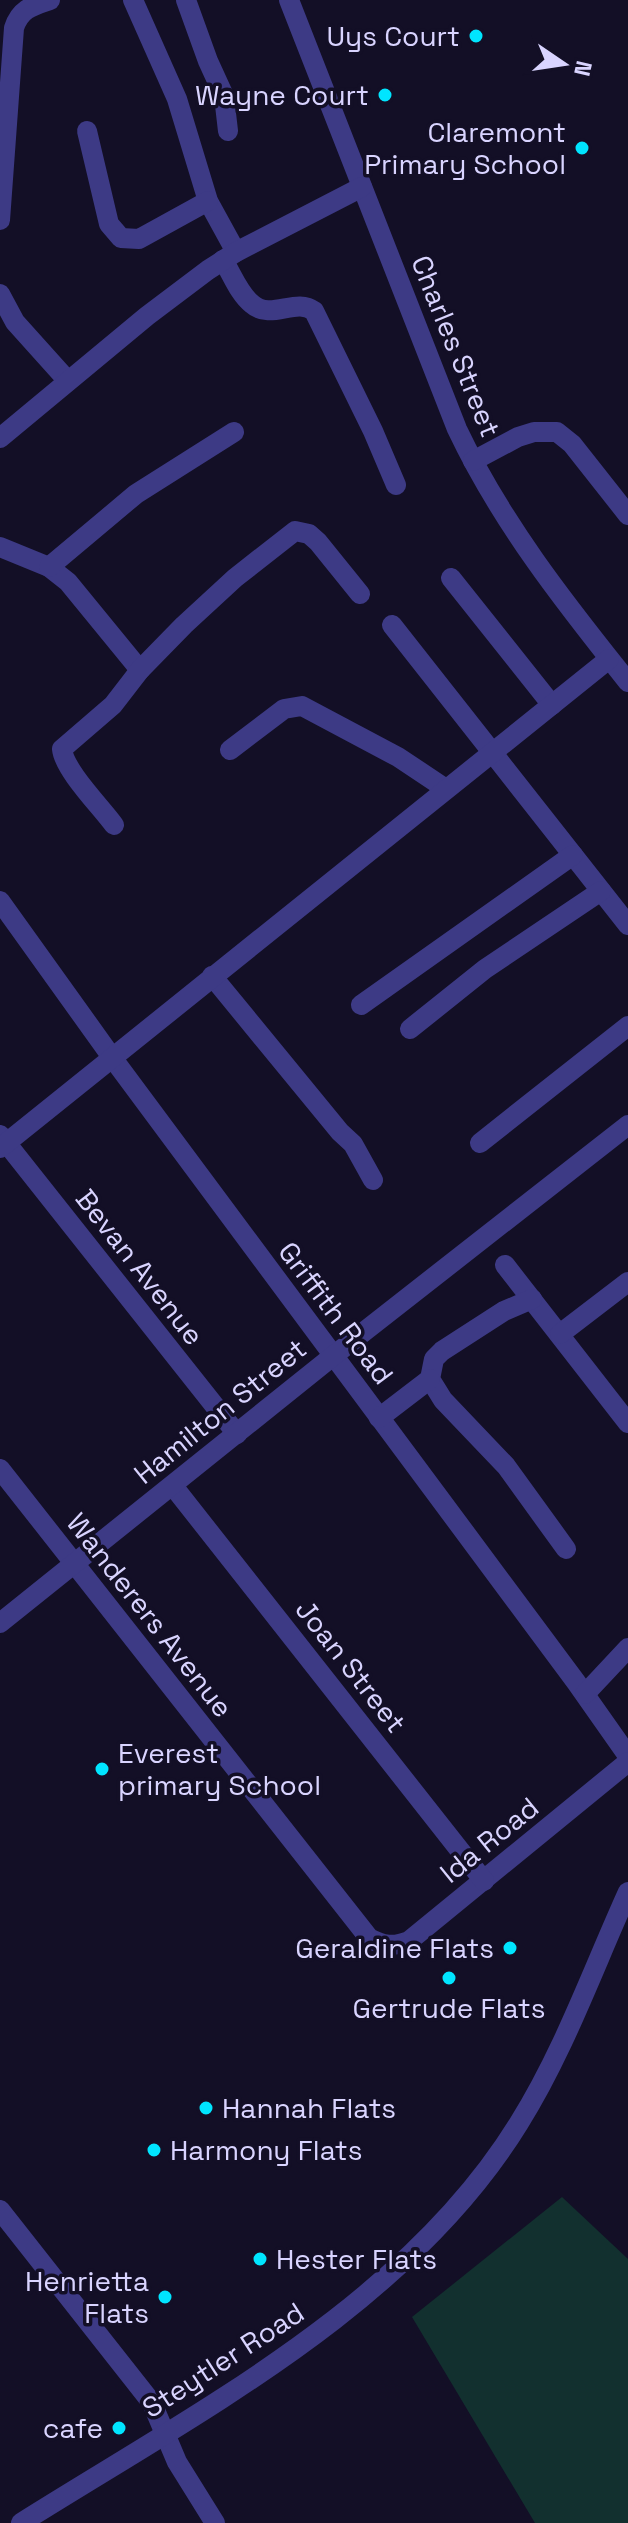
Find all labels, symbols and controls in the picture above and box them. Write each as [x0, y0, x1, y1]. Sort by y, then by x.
place label: Uys Court [326, 18, 460, 54]
north arrow [524, 24, 604, 104]
marker: Uys Court [467, 27, 485, 45]
text: N [568, 58, 599, 79]
place label: Wayne Court [195, 77, 369, 113]
marker: Wayne Court [376, 86, 394, 104]
place label: Claremont Primary School [364, 114, 566, 182]
marker: Claremont Primary School [573, 139, 591, 157]
street label: Charles Street [403, 250, 509, 442]
street label: Bevan Avenue [68, 1182, 212, 1352]
street label: Griffith Road [271, 1235, 401, 1391]
street label: Hamilton Street [126, 1330, 314, 1492]
street label: Wanderers Avenue [59, 1506, 241, 1724]
street label: Joan Street [288, 1592, 414, 1740]
place label: Everest primary School [118, 1735, 321, 1803]
marker: Everest primary School [93, 1760, 111, 1778]
street label: Ida Road [432, 1789, 546, 1891]
place label: Geraldine Flats [295, 1930, 494, 1966]
marker: Geraldine Flats [501, 1939, 519, 1957]
marker: Gertrude Flats [440, 1969, 458, 1987]
place label: Gertrude Flats [353, 1990, 545, 2026]
place label: Hannah Flats [222, 2090, 396, 2126]
marker: Hannah Flats [197, 2099, 215, 2117]
place label: Harmony Flats [170, 2132, 363, 2168]
marker: Harmony Flats [145, 2141, 163, 2159]
place label: Hester Flats [276, 2241, 437, 2277]
marker: Hester Flats [251, 2250, 269, 2268]
place label: Henrietta Flats [25, 2263, 149, 2331]
marker: Henrietta Flats [156, 2288, 174, 2306]
street label: Steytler Road [135, 2294, 311, 2426]
place label: cafe [43, 2410, 103, 2446]
marker: cafe [110, 2419, 128, 2437]

